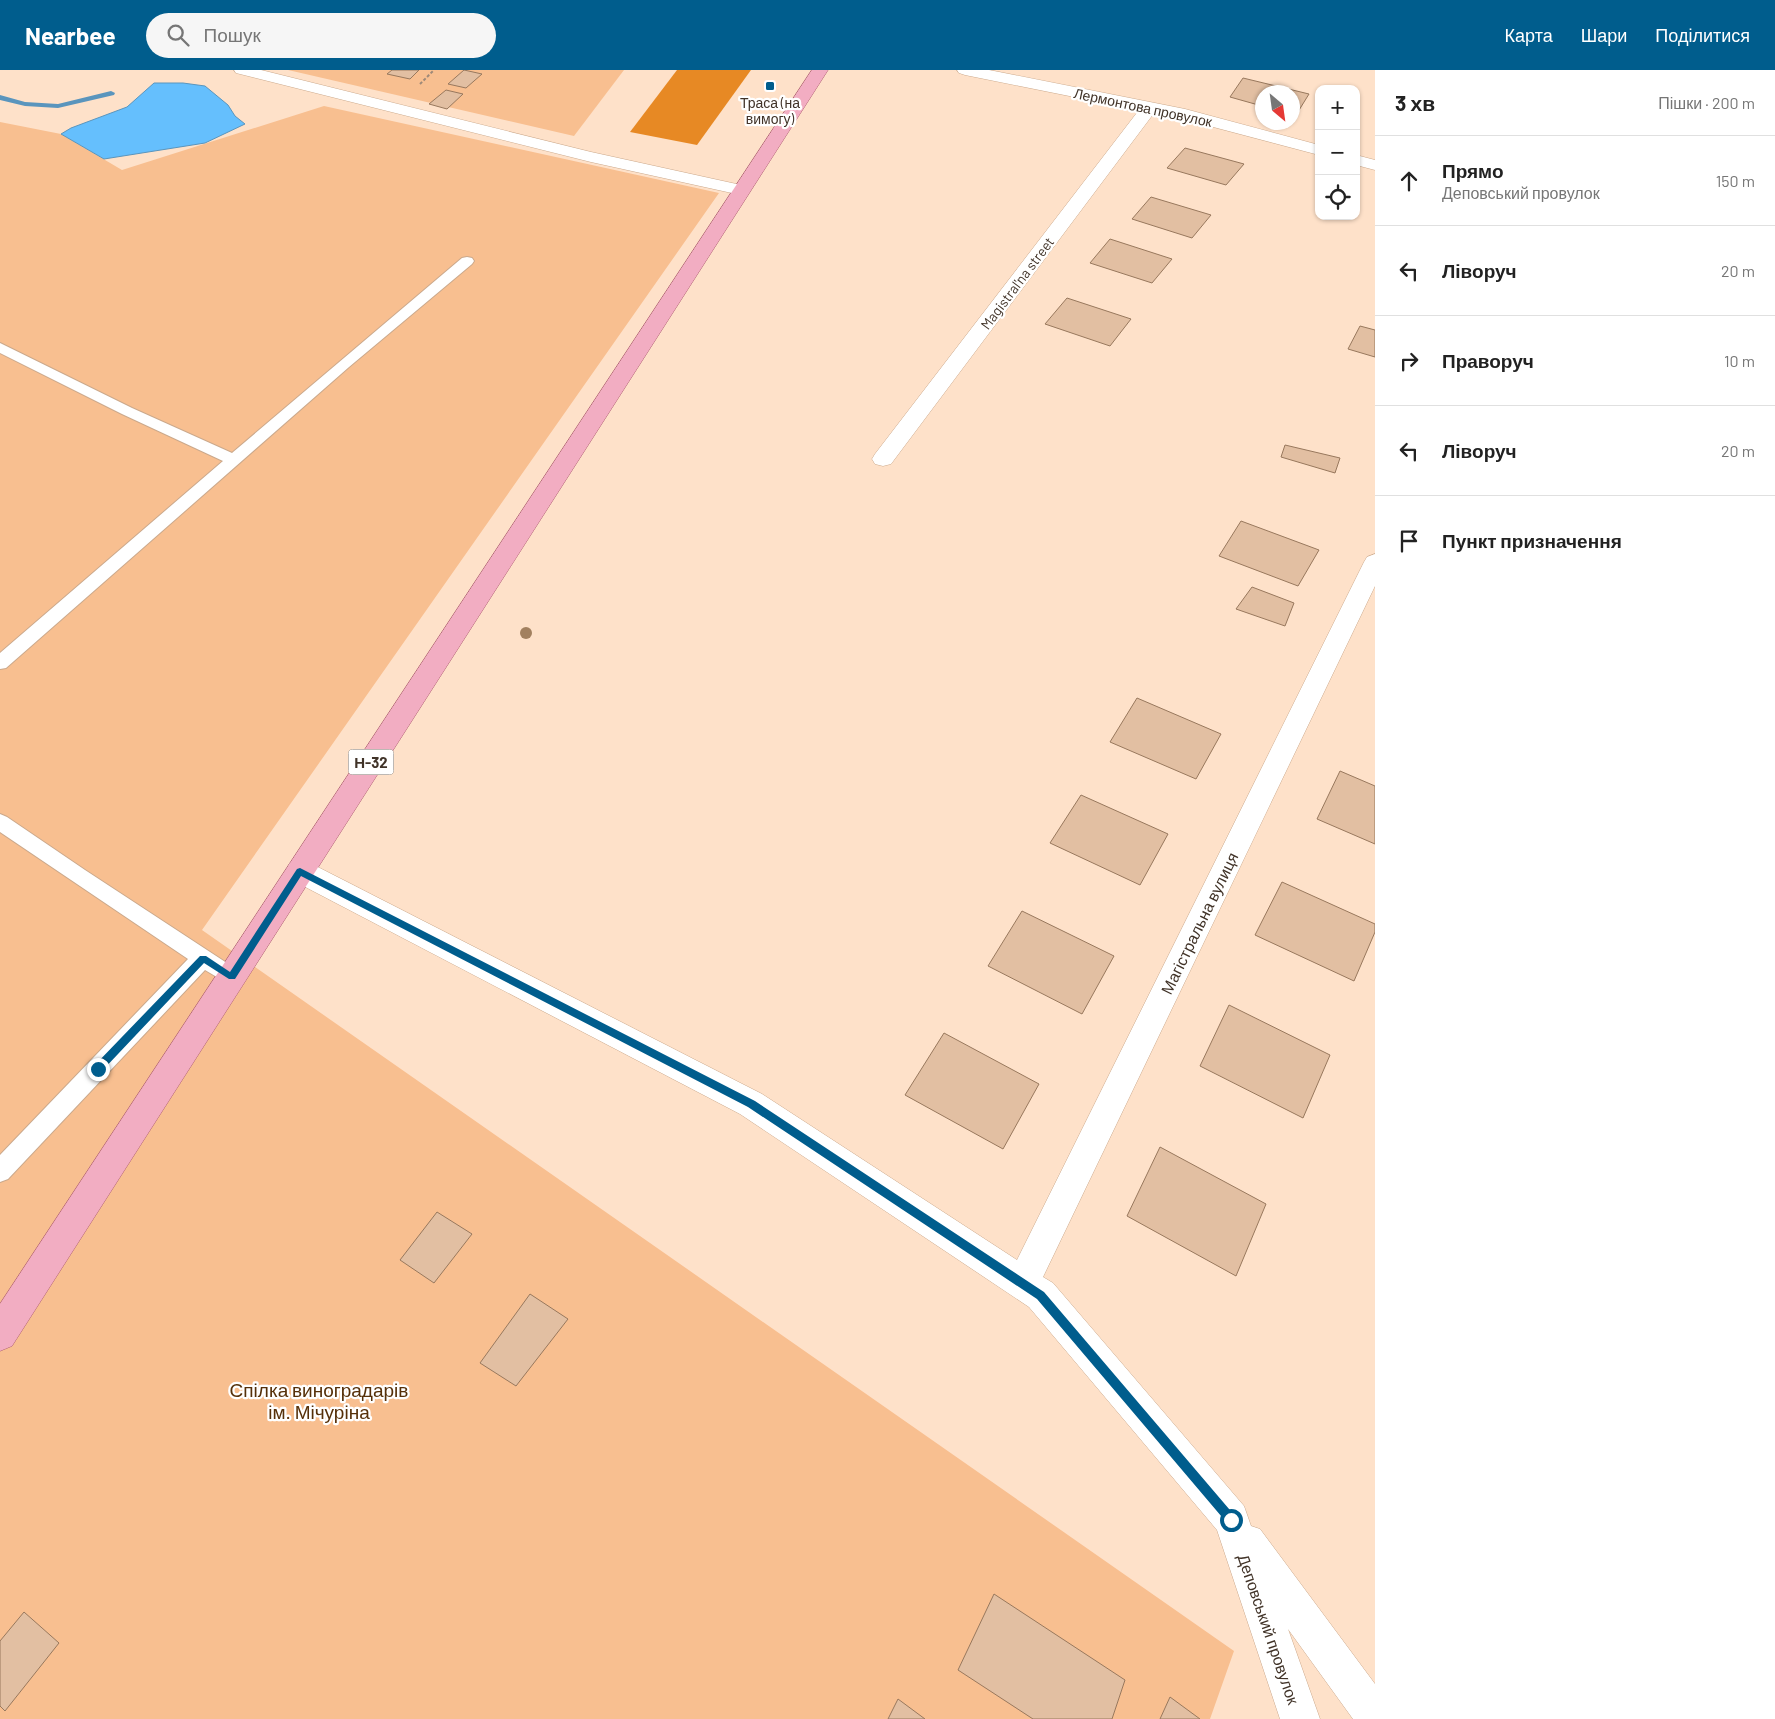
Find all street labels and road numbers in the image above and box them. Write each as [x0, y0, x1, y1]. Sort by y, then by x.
street label: Лермонтова провулок [1072, 84, 1215, 130]
street label: Magistral'na street [977, 233, 1057, 333]
road number: Н-32 [348, 750, 394, 774]
street label: Магістральна вулиця [1156, 849, 1242, 997]
street label: Деповський провулок [1234, 1551, 1304, 1708]

